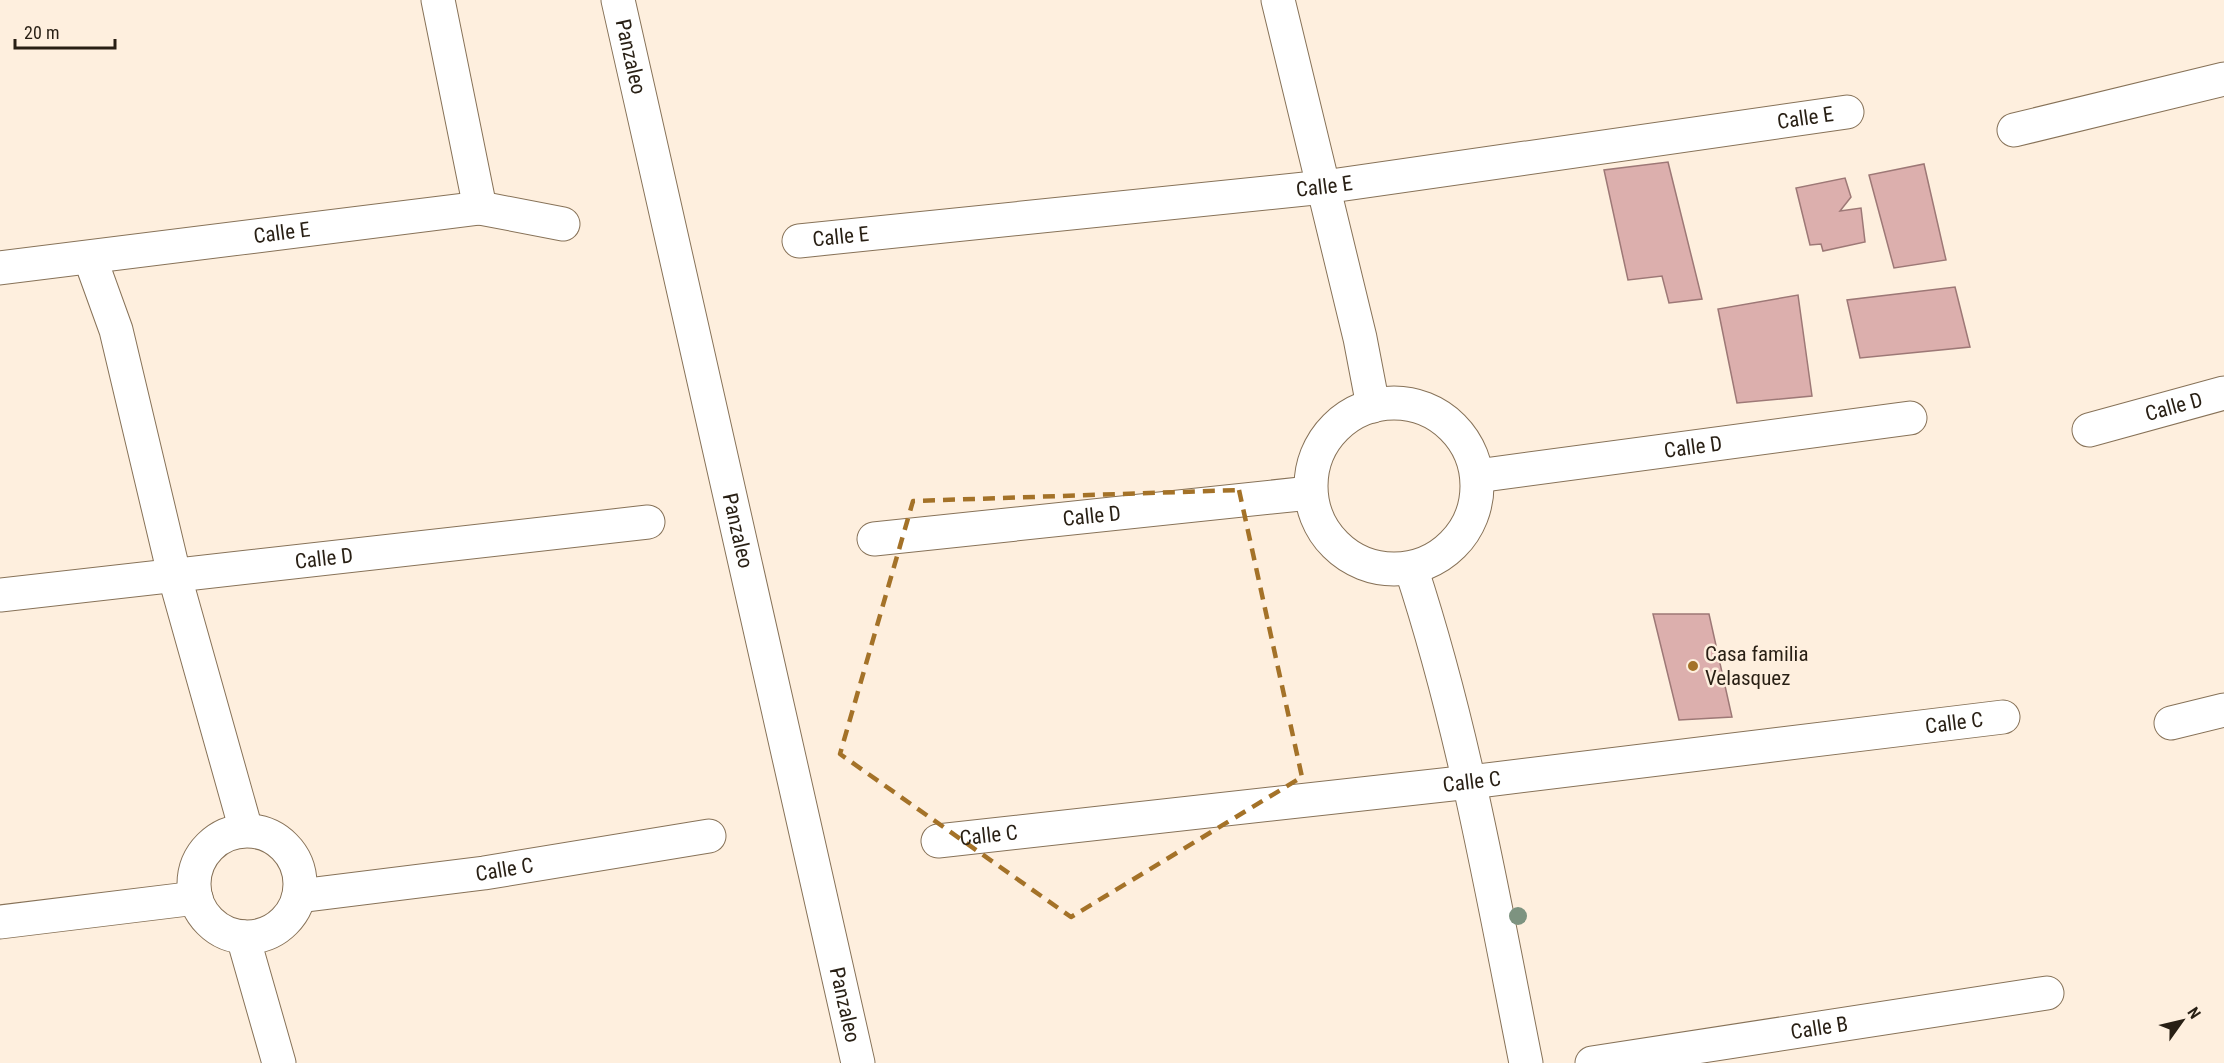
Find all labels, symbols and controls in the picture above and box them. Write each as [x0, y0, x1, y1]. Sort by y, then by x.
scale bar [15, 12, 116, 50]
street label: Panzaleo [611, 17, 651, 96]
text: 20 m [24, 22, 59, 43]
street label: Calle E [1776, 102, 1835, 134]
street label: Calle E [1295, 171, 1354, 202]
street label: Calle E [252, 217, 311, 248]
street label: Calle E [811, 222, 870, 252]
street label: Calle D [2143, 387, 2205, 426]
street label: Calle D [1663, 431, 1724, 463]
street label: Panzaleo [718, 491, 758, 570]
street label: Calle D [1062, 501, 1122, 531]
street label: Calle D [294, 543, 354, 574]
place label: Casa familia Velasquez [1705, 642, 1808, 690]
marker: Casa familia Velasquez [1686, 659, 1700, 673]
street label: Calle C [1924, 708, 1984, 738]
street label: Calle C [1441, 766, 1502, 797]
street label: Calle C [958, 820, 1019, 851]
street label: Calle C [474, 853, 535, 886]
street label: Panzaleo [825, 965, 865, 1045]
north arrow [2152, 991, 2212, 1051]
text: N [2183, 1004, 2205, 1022]
street label: Calle B [1789, 1012, 1850, 1044]

